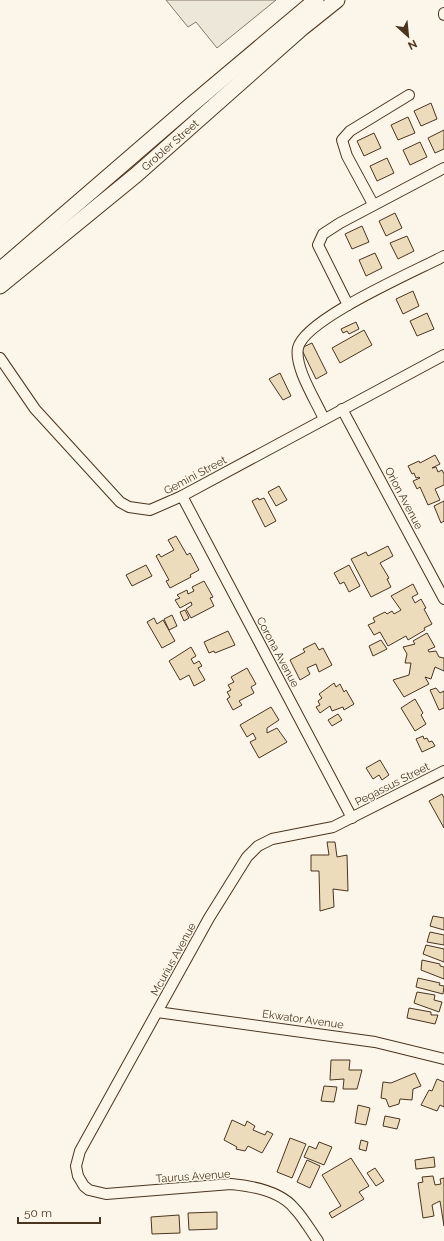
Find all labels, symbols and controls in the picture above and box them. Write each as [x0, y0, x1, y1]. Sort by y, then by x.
north arrow [388, 16, 428, 56]
text: N [406, 37, 419, 52]
street label: Grobler Street [139, 117, 202, 174]
street label: Gemini Street [162, 453, 229, 497]
street label: Orion Avenue [382, 465, 426, 532]
street label: Corona Avenue [254, 615, 302, 690]
street label: Pegassus Street [353, 760, 432, 809]
street label: Mcurius Avenue [148, 920, 199, 998]
street label: Ekwator Avenue [261, 1007, 345, 1032]
street label: Taurus Avenue [155, 1167, 231, 1186]
scale bar [18, 1199, 100, 1225]
text: 50 m [24, 1206, 52, 1220]

